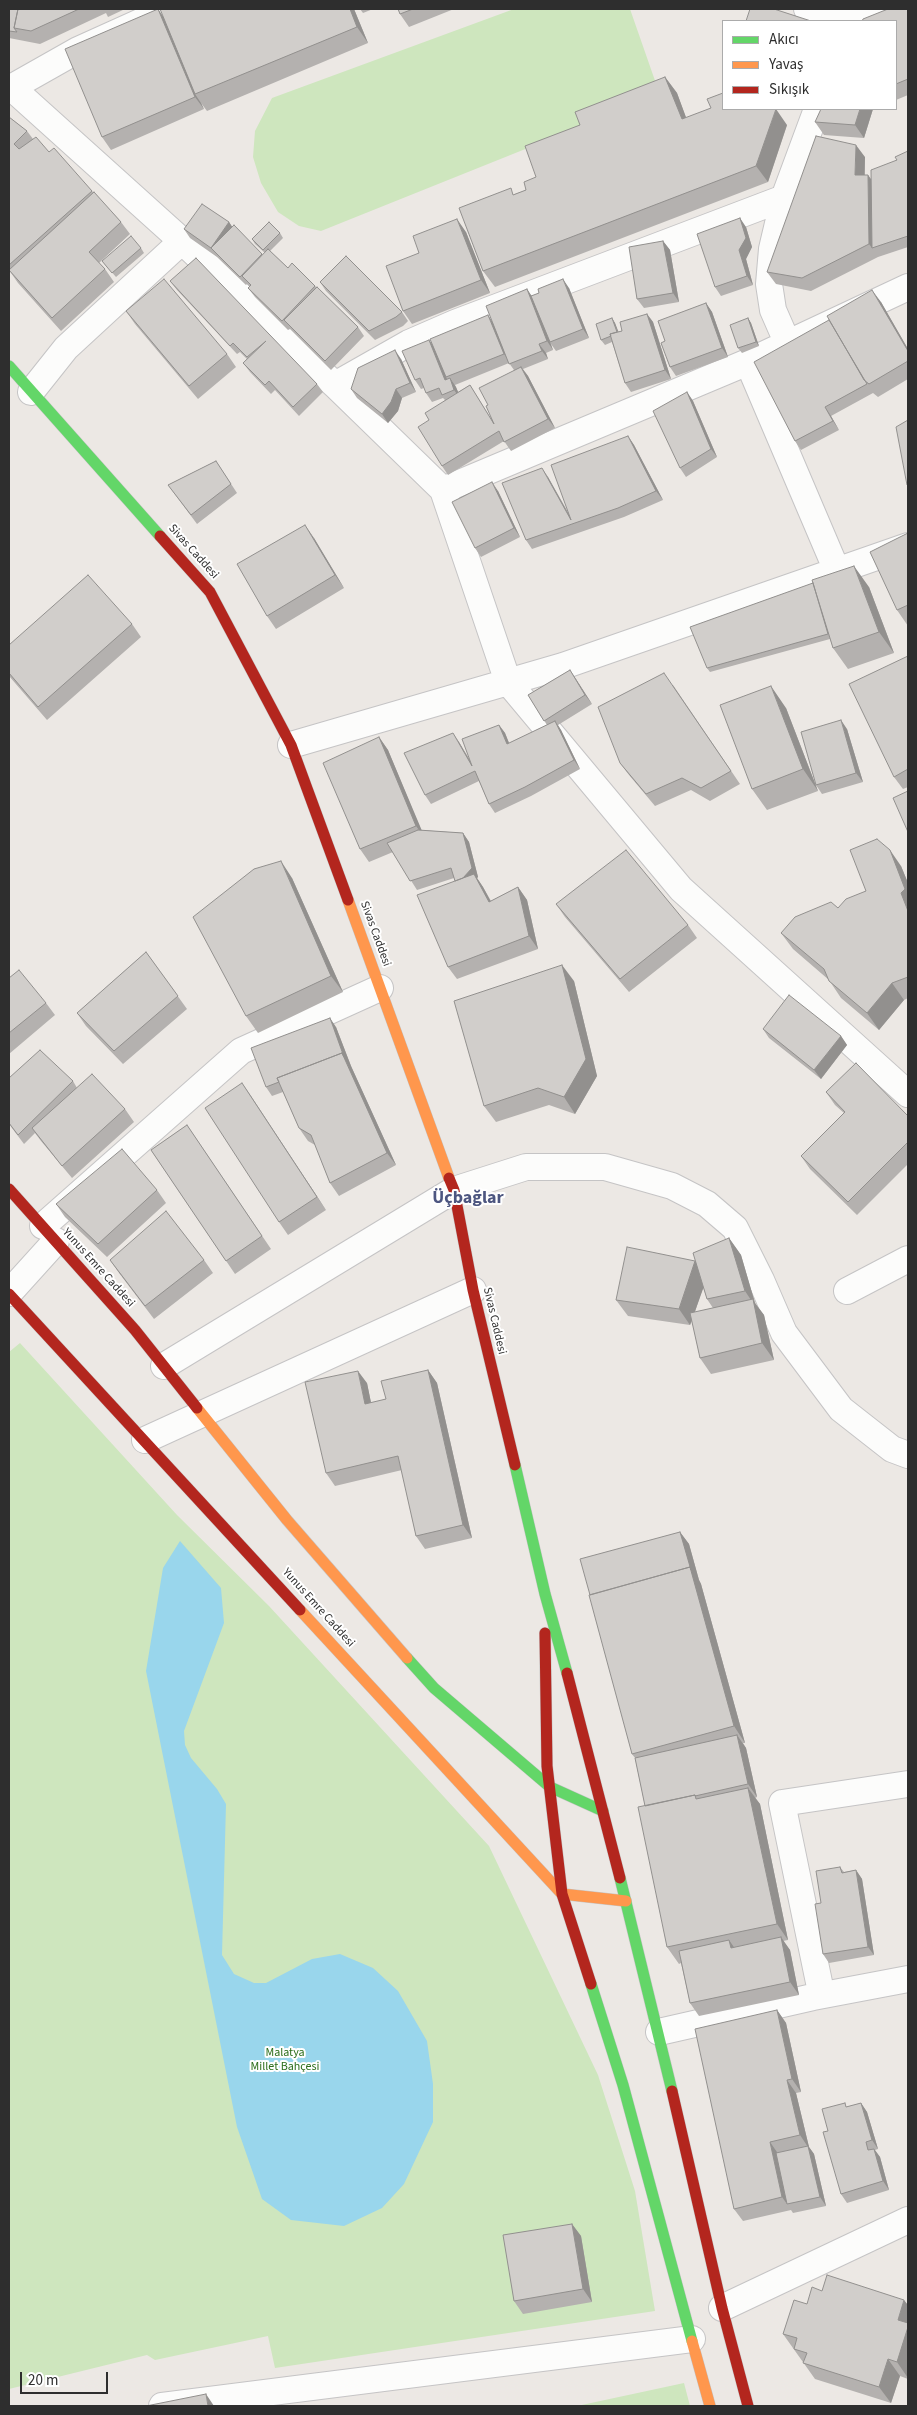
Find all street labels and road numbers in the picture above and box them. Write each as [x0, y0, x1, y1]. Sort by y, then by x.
street label: Sivas Caddesi [165, 522, 221, 582]
street label: Sivas Caddesi [357, 899, 393, 969]
street label: Yunus Emre Caddesi [59, 1226, 137, 1310]
street label: Sivas Caddesi [479, 1286, 509, 1356]
street label: Yunus Emre Caddesi [279, 1566, 357, 1650]

